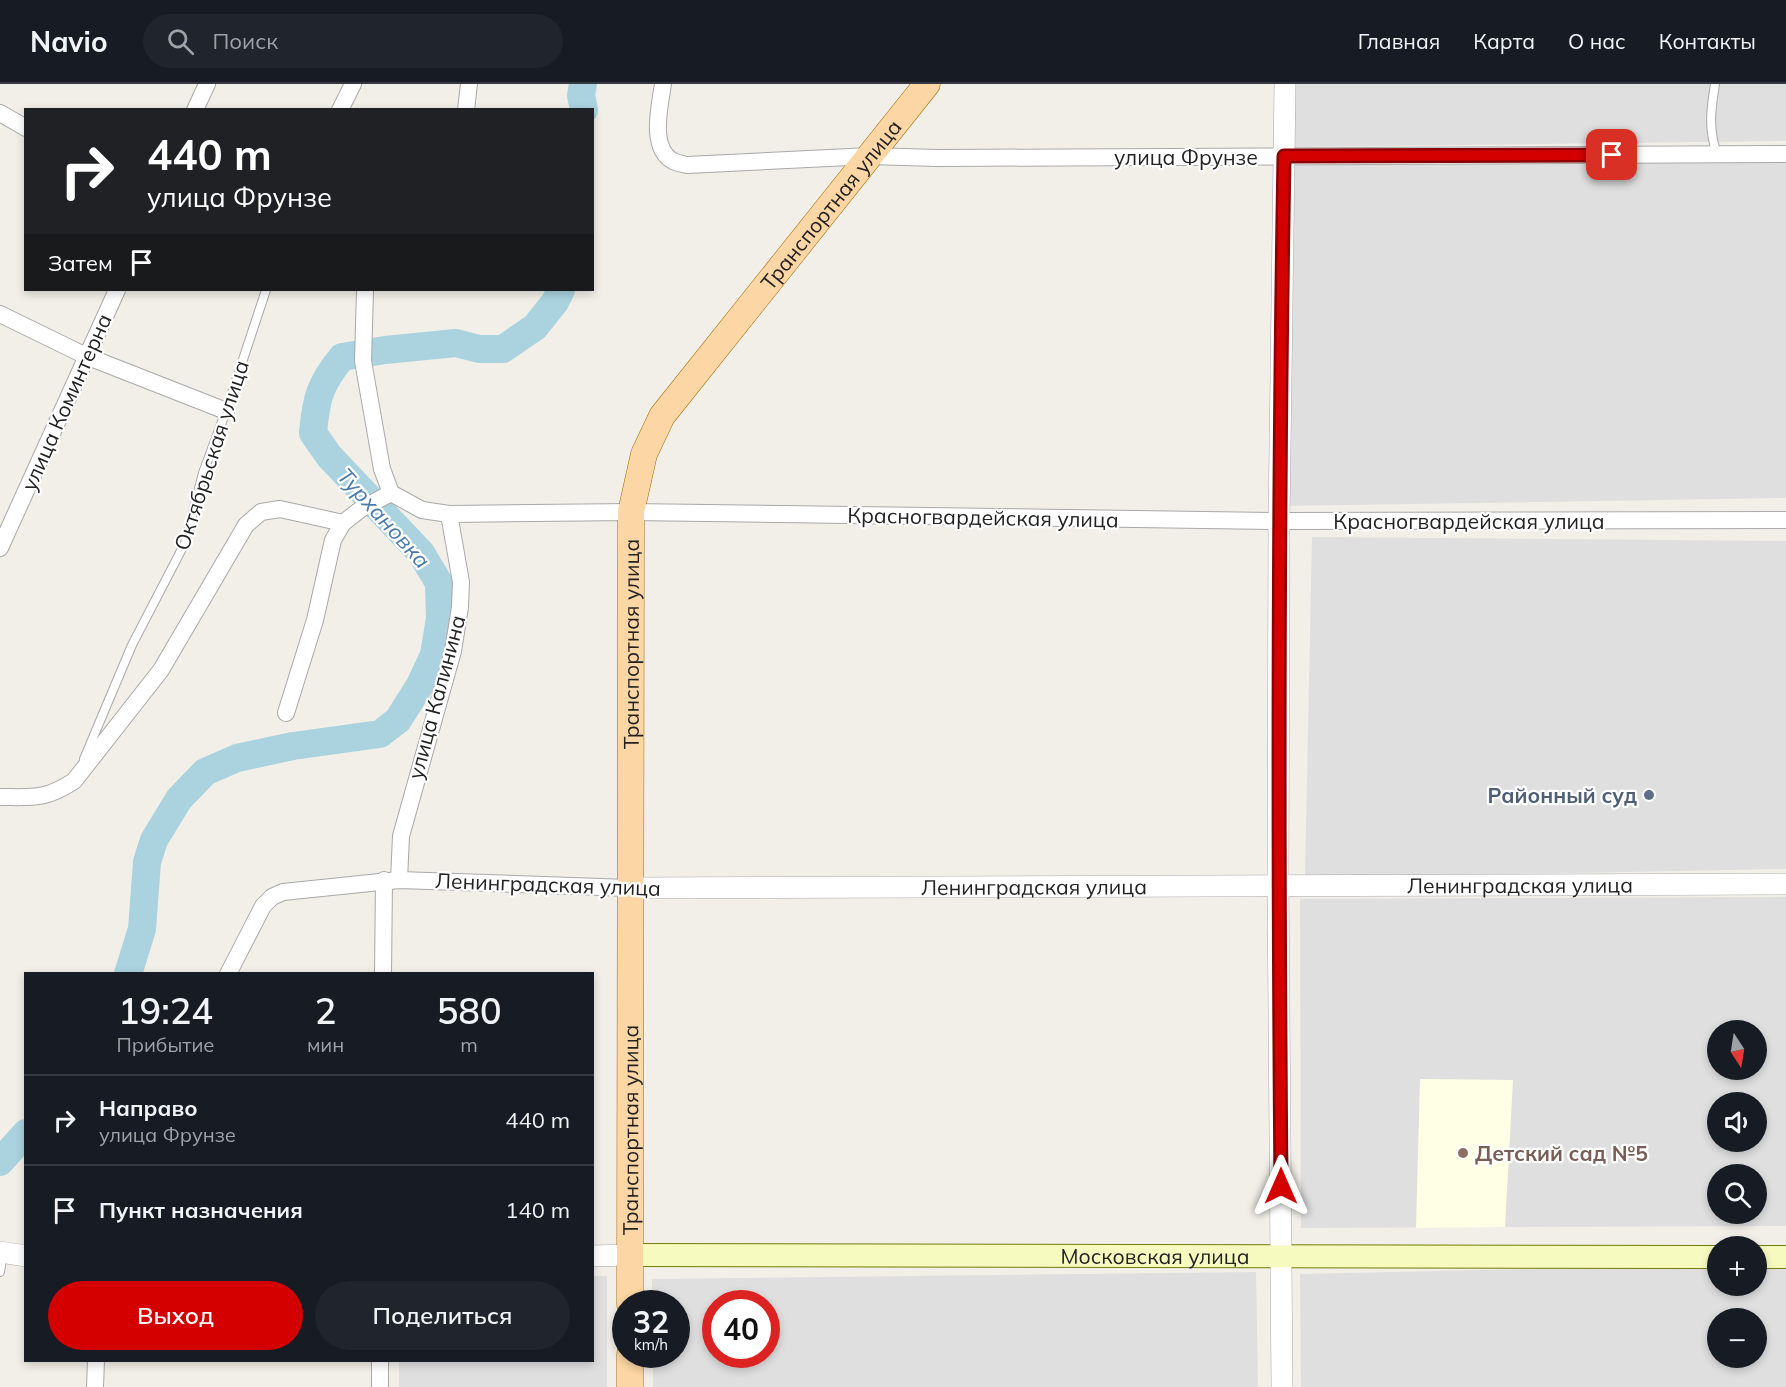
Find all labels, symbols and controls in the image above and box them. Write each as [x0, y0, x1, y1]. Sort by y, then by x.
search box [143, 14, 563, 68]
text: Navio [30, 24, 107, 59]
icon: search [164, 25, 197, 58]
text: Поиск [212, 27, 278, 55]
text: Главная [1358, 28, 1440, 54]
text: Карта [1473, 28, 1535, 54]
text: О нас [1568, 28, 1626, 54]
text: Контакты [1659, 28, 1756, 54]
street label: Транспортная улица [755, 114, 907, 295]
text: 440 m [147, 128, 272, 181]
pin [1586, 129, 1637, 180]
icon: right [48, 132, 126, 210]
icon: arrive [1595, 138, 1628, 171]
street label: улица Фрунзе [1114, 144, 1258, 170]
text: улица Фрунзе [147, 180, 332, 214]
icon: arrive [125, 246, 158, 279]
text: Затем [48, 249, 113, 277]
street label: улица Коминтерна [15, 309, 117, 495]
street label: Октябрьская улица [168, 357, 254, 553]
water label: Турхановка [332, 462, 436, 574]
street label: Красногвардейская улица [847, 502, 1119, 532]
street label: Красногвардейская улица [1333, 508, 1605, 534]
street label: Транспортная улица [618, 539, 644, 749]
street label: улица Калинина [402, 612, 470, 782]
place label: Районный суд [1488, 782, 1637, 808]
marker: Районный суд [1642, 788, 1656, 802]
street label: Ленинградская улица [435, 867, 661, 901]
street label: Ленинградская улица [1407, 872, 1633, 898]
street label: Ленинградская улица [921, 873, 1147, 900]
text: 19:24 [118, 988, 213, 1033]
text: 2 [315, 988, 336, 1033]
text: 580 [437, 988, 502, 1033]
north arrow [1707, 1020, 1767, 1080]
map controls [1707, 1020, 1767, 1368]
street label: Транспортная улица [617, 1025, 643, 1235]
text: Прибытие [116, 1032, 214, 1057]
text: мин [307, 1032, 344, 1057]
text: m [460, 1032, 478, 1057]
button: sound [1707, 1092, 1767, 1152]
text: Направо [99, 1094, 197, 1122]
icon: right [48, 1104, 81, 1137]
text: 440 m [505, 1106, 570, 1134]
text: улица Фрунзе [99, 1122, 236, 1147]
place label: Детский сад №5 [1475, 1140, 1648, 1166]
marker: Детский сад №5 [1456, 1146, 1470, 1160]
position arrow [1249, 1154, 1313, 1218]
button: search [1707, 1164, 1767, 1224]
icon: arrive [48, 1194, 81, 1227]
text: Пункт назначения [99, 1196, 303, 1224]
text: 140 m [505, 1196, 570, 1224]
button: + [1707, 1236, 1767, 1296]
street label: Московская улица [1060, 1243, 1250, 1269]
button: Выход [48, 1281, 303, 1350]
button: Поделиться [315, 1281, 570, 1350]
speed limit sign: 40 [702, 1290, 780, 1368]
text: 32 [633, 1303, 669, 1341]
button: − [1707, 1308, 1767, 1368]
text: km/h [634, 1335, 668, 1354]

